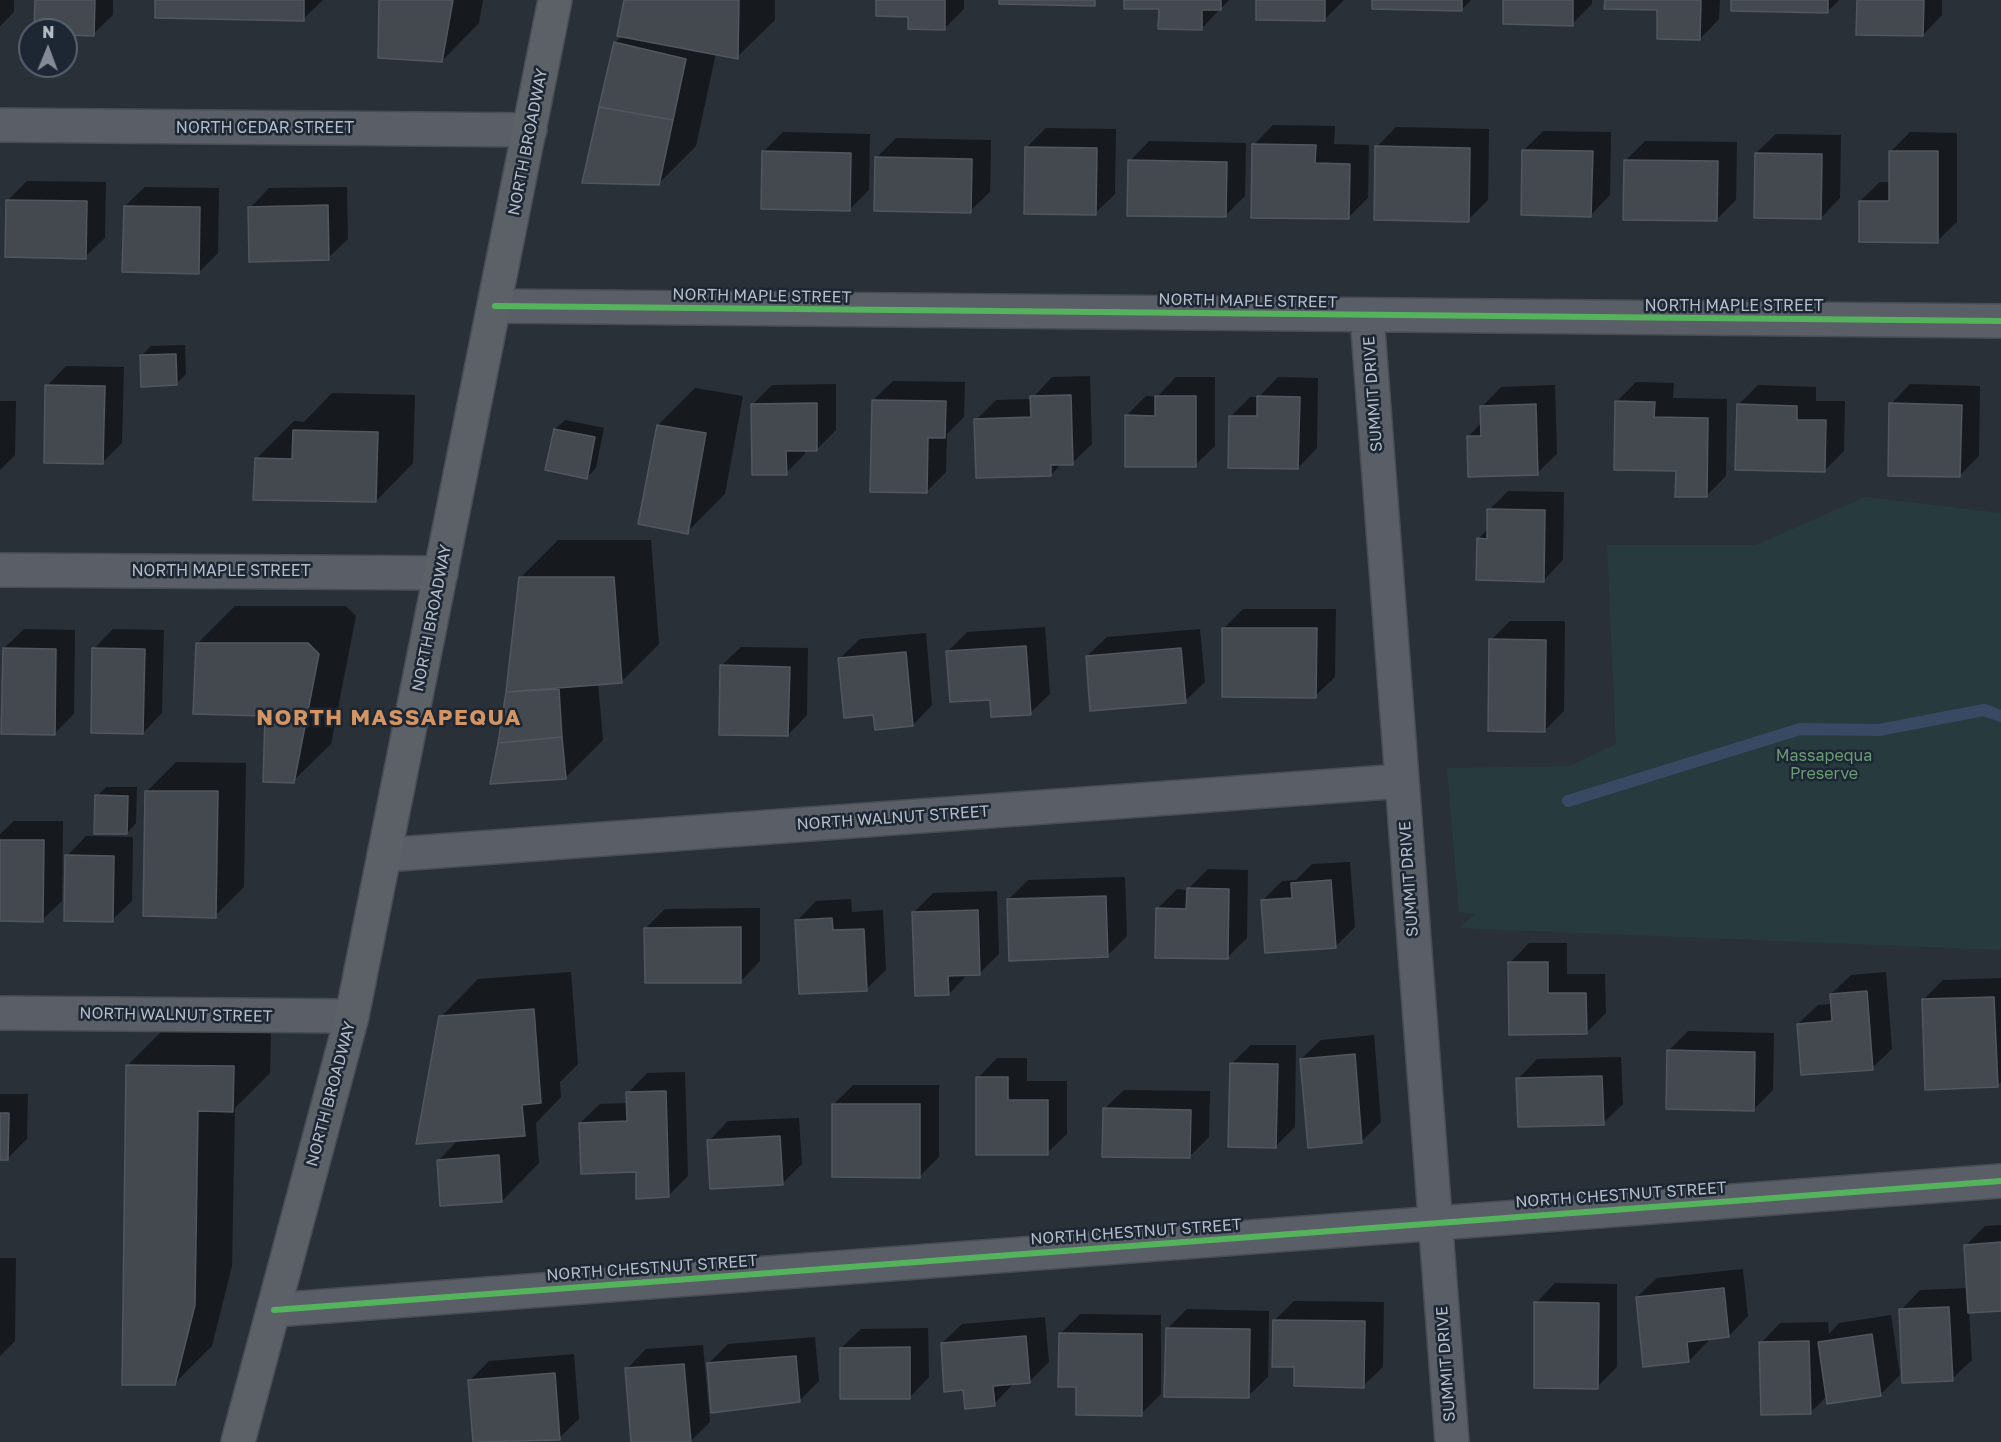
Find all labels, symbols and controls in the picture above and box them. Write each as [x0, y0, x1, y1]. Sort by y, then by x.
north arrow [18, 18, 78, 78]
text: N [42, 22, 55, 42]
street label: NORTH BROADWAY [504, 67, 552, 217]
street label: NORTH CEDAR STREET [176, 118, 354, 138]
street label: NORTH MAPLE STREET [672, 285, 852, 307]
street label: NORTH MAPLE STREET [1158, 290, 1338, 312]
street label: NORTH MAPLE STREET [1644, 296, 1824, 316]
street label: SUMMIT DRIVE [1359, 335, 1387, 453]
street label: NORTH BROADWAY [408, 543, 456, 693]
street label: NORTH MAPLE STREET [131, 561, 311, 581]
district label: NORTH MASSAPEQUA [256, 705, 522, 731]
park label: Massapequa Preserve [1776, 746, 1872, 784]
street label: NORTH WALNUT STREET [796, 802, 990, 834]
street label: SUMMIT DRIVE [1395, 820, 1423, 938]
street label: NORTH WALNUT STREET [79, 1004, 273, 1026]
street label: NORTH BROADWAY [302, 1019, 360, 1169]
street label: NORTH CHESTNUT STREET [1515, 1178, 1727, 1212]
street label: NORTH CHESTNUT STREET [1030, 1215, 1242, 1249]
street label: NORTH CHESTNUT STREET [546, 1251, 758, 1285]
street label: SUMMIT DRIVE [1432, 1305, 1460, 1423]

